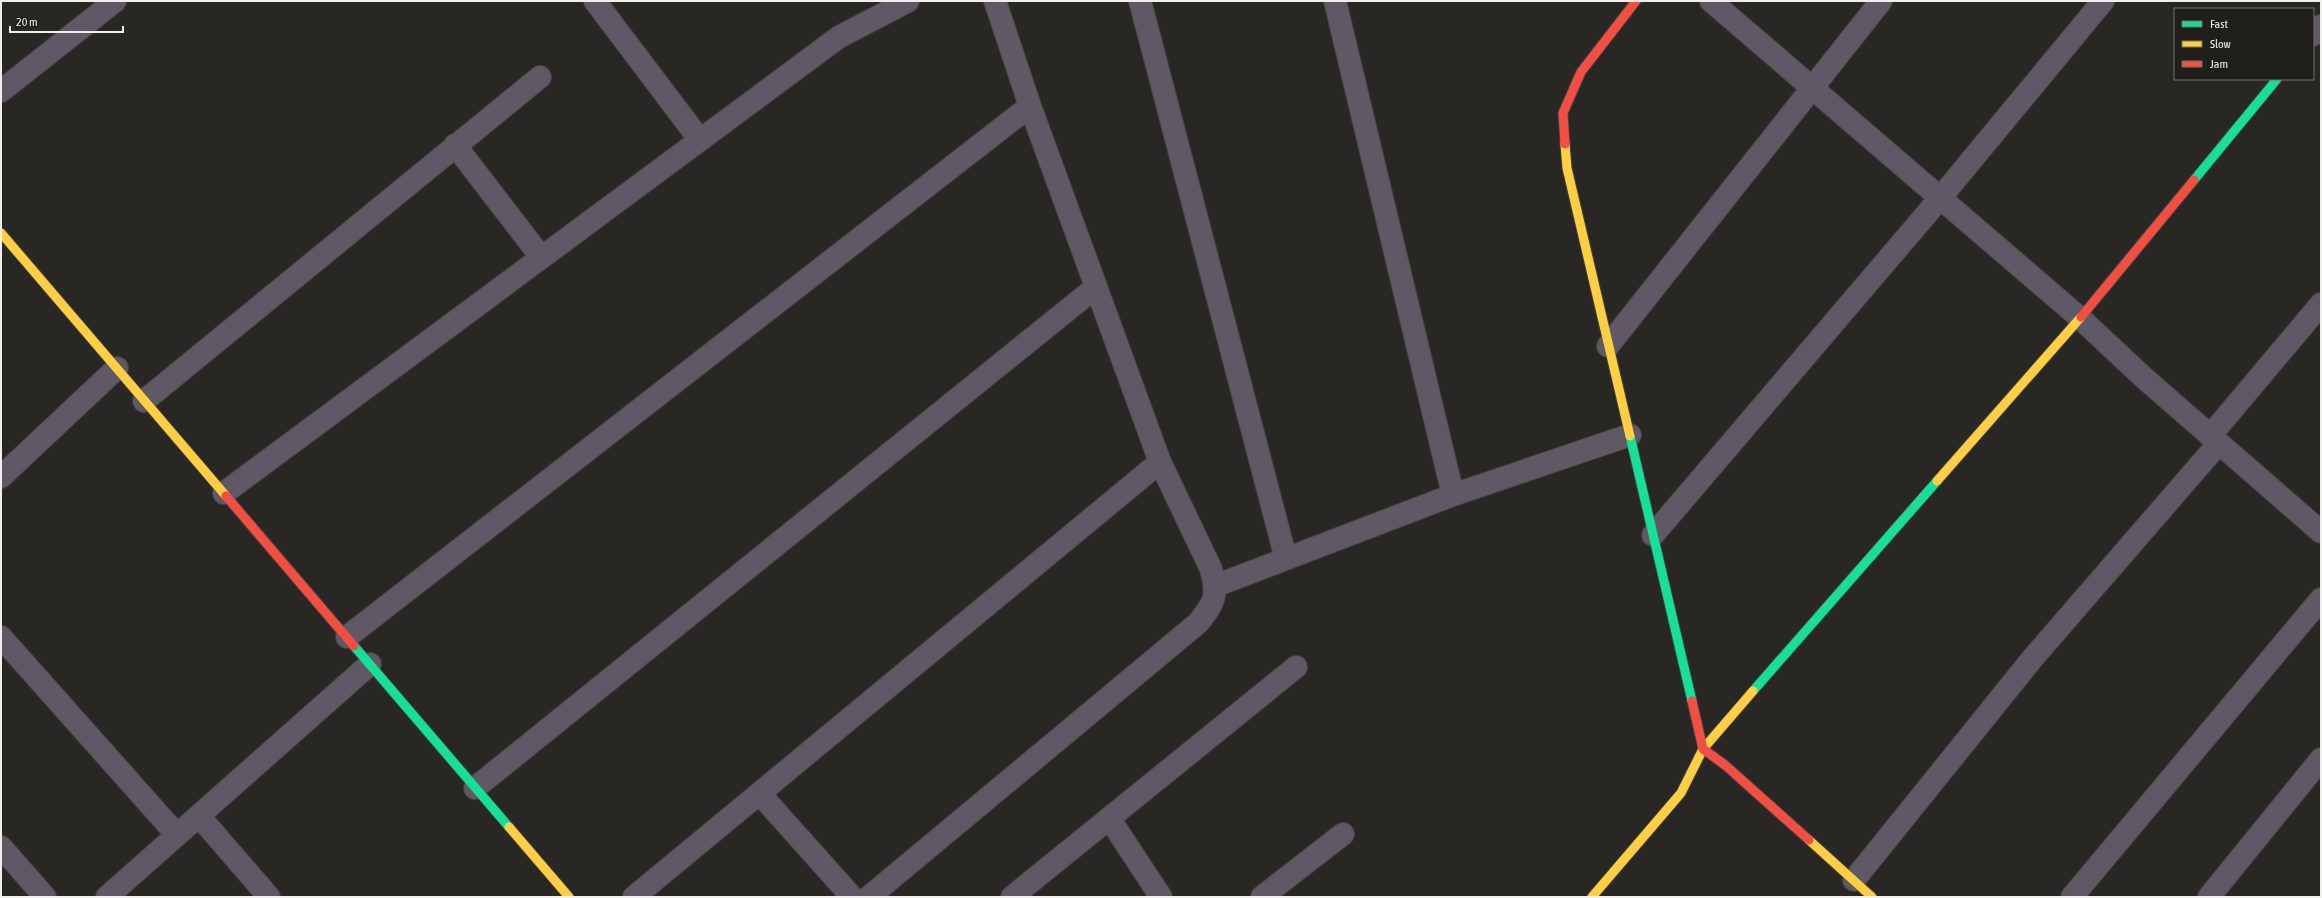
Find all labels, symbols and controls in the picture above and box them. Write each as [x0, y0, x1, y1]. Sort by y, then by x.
scale bar [10, 8, 123, 34]
legend [2174, 8, 2314, 80]
text: 20 m [16, 15, 38, 29]
text: Fast [2210, 17, 2228, 31]
text: Slow [2210, 37, 2231, 51]
text: Jam [2210, 57, 2228, 71]

